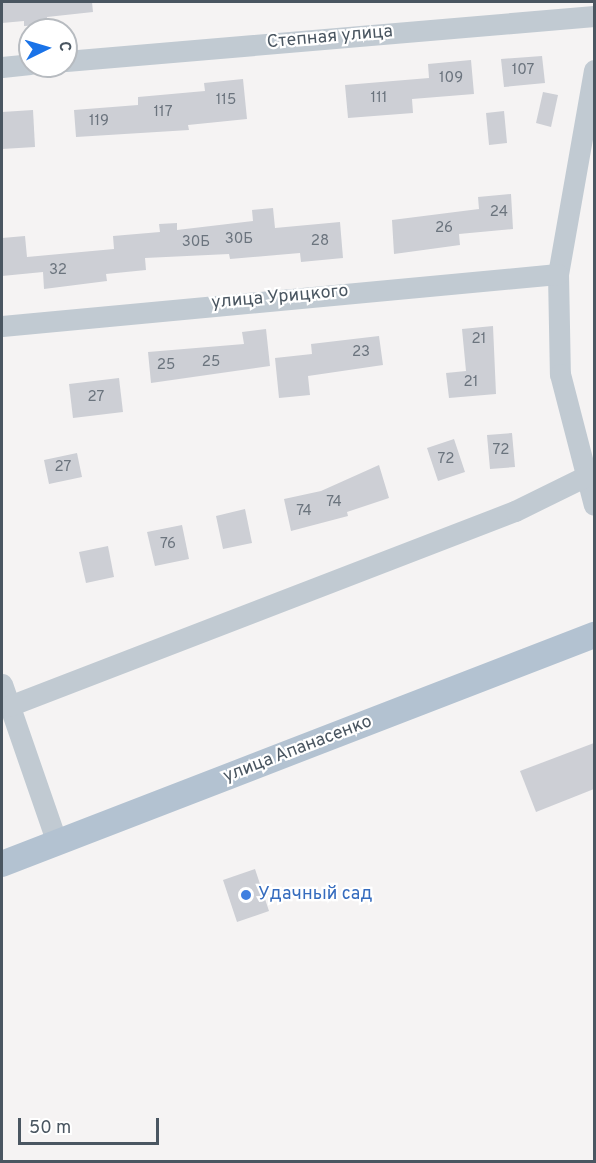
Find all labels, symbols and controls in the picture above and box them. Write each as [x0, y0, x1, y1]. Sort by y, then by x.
north arrow [18, 18, 78, 78]
street label: Степная улица [266, 22, 394, 54]
text: С [54, 41, 74, 53]
house number: 107 [512, 62, 534, 80]
house number: 109 [439, 70, 463, 88]
house number: 111 [371, 90, 387, 108]
house number: 115 [216, 92, 236, 110]
house number: 117 [154, 104, 172, 122]
house number: 119 [89, 113, 109, 131]
house number: 24 [490, 204, 508, 222]
house number: 26 [435, 220, 453, 238]
house number: 30Б [225, 231, 253, 249]
house number: 28 [311, 233, 329, 251]
house number: 30Б [182, 234, 210, 252]
house number: 32 [49, 262, 67, 280]
street label: улица Урицкого [211, 281, 349, 315]
house number: 21 [472, 331, 486, 349]
house number: 23 [352, 344, 370, 362]
house number: 25 [202, 354, 220, 372]
house number: 25 [157, 357, 175, 375]
house number: 21 [464, 374, 478, 392]
house number: 27 [88, 389, 104, 407]
house number: 72 [493, 442, 509, 460]
house number: 72 [438, 451, 454, 469]
house number: 27 [55, 459, 71, 477]
house number: 74 [326, 494, 342, 512]
house number: 74 [296, 503, 312, 521]
house number: 76 [160, 536, 176, 554]
street label: улица Апанасенко [220, 712, 376, 788]
place label: Удачный сад [258, 884, 372, 906]
marker: Удачный сад [239, 888, 253, 902]
scale bar [21, 1106, 162, 1144]
text: 50 m [29, 1117, 71, 1140]

